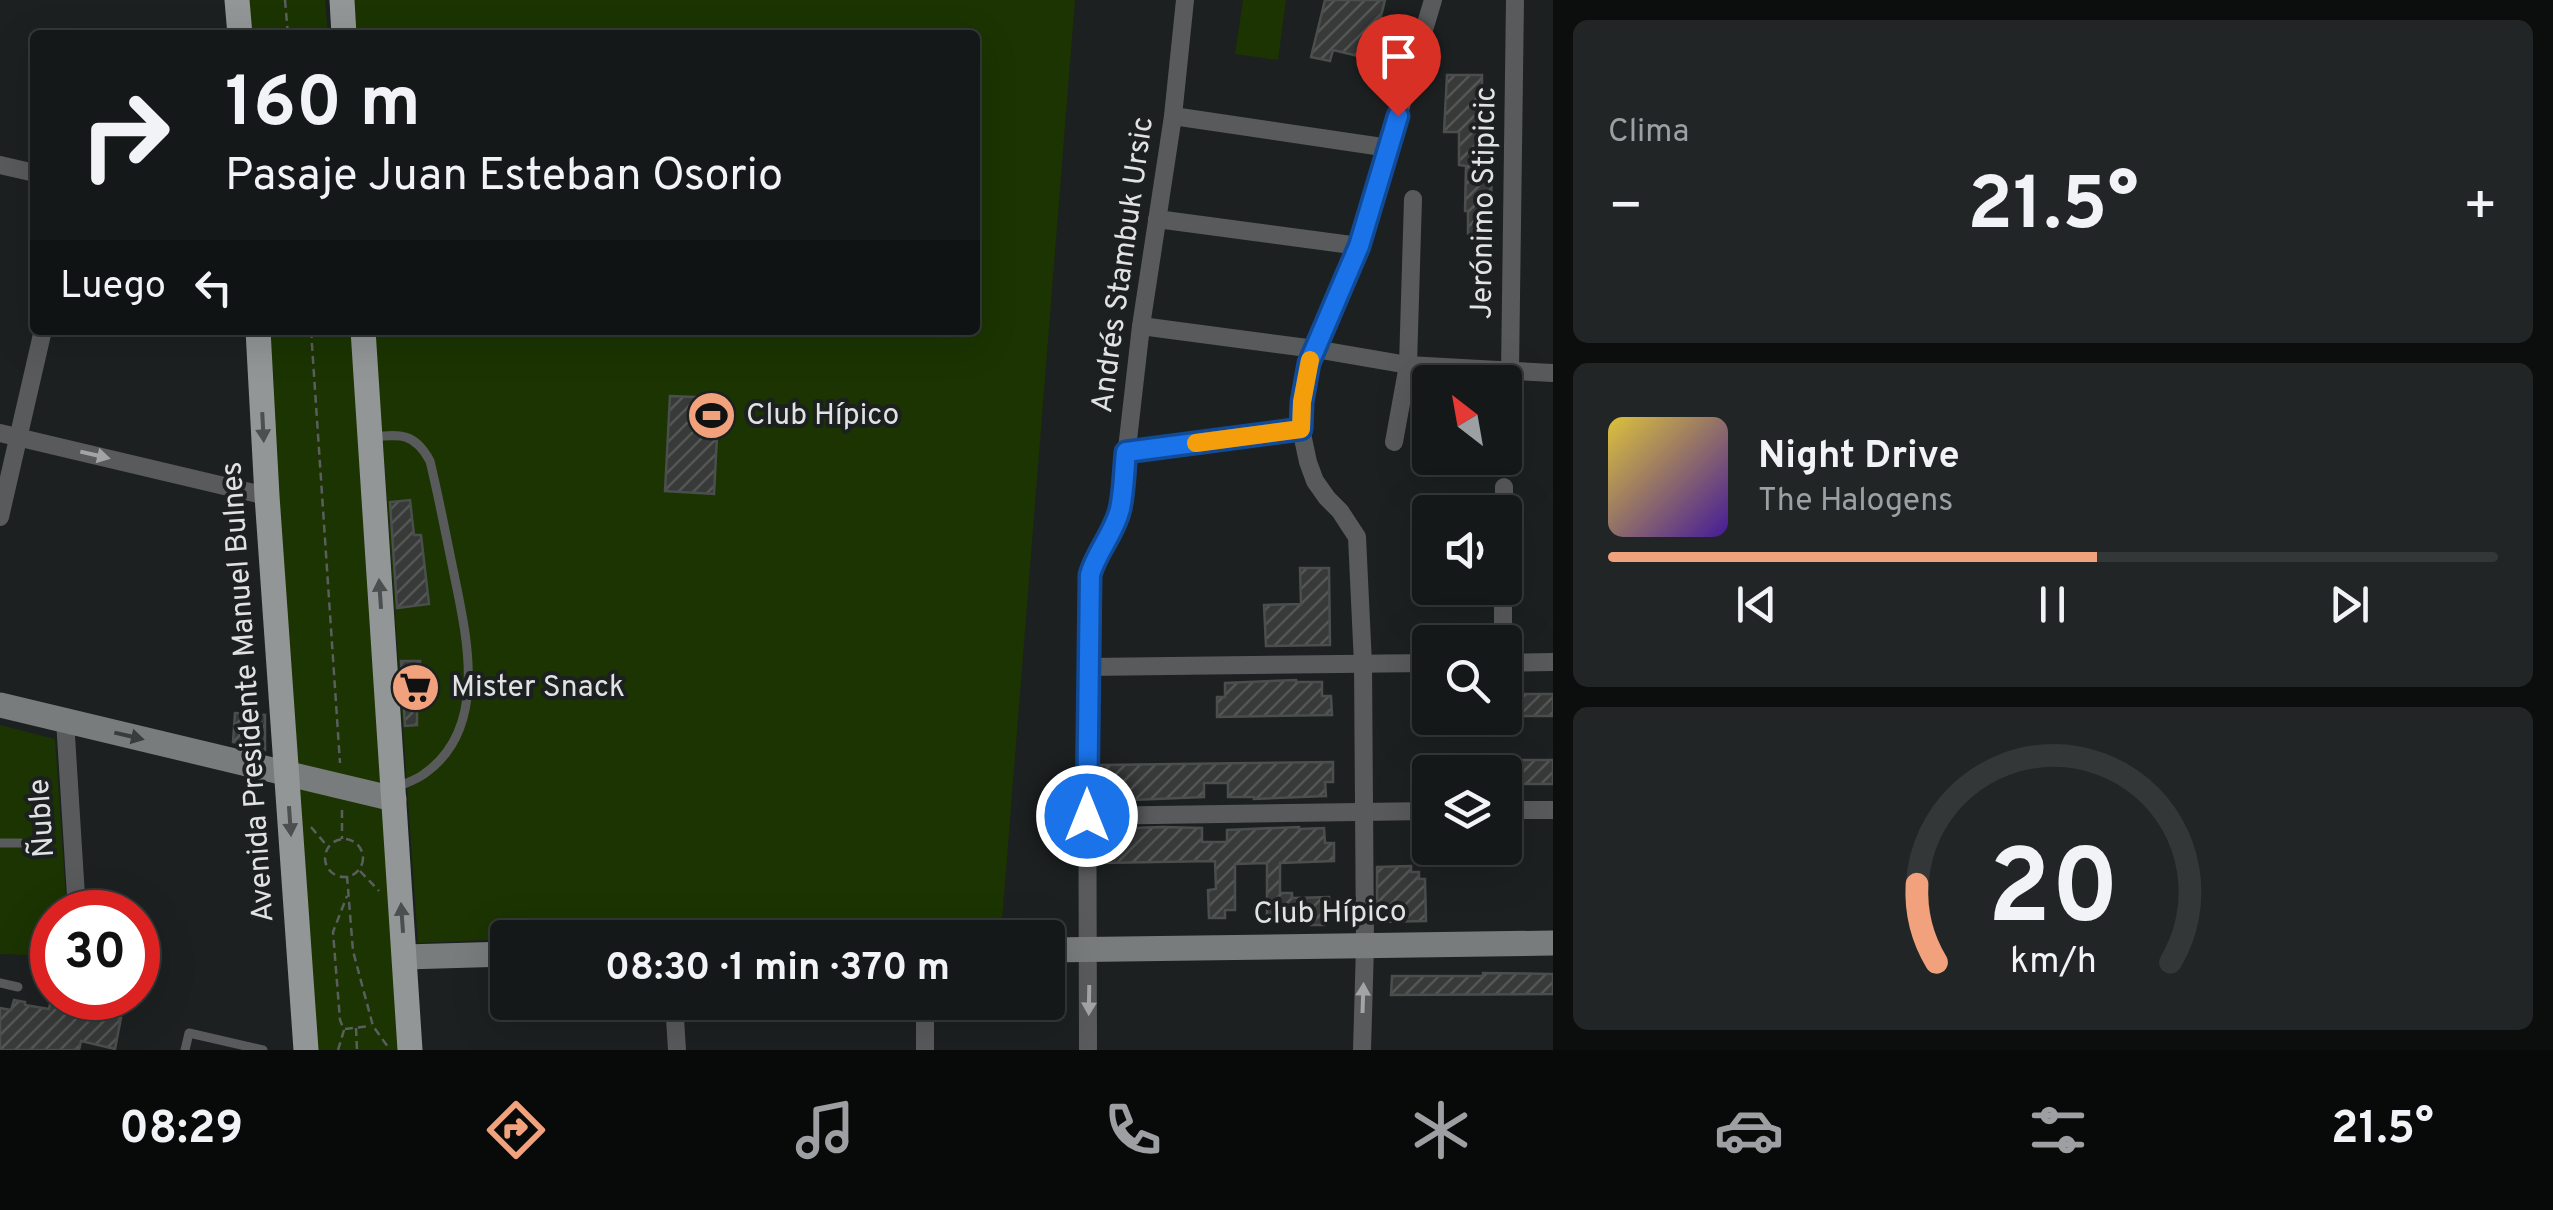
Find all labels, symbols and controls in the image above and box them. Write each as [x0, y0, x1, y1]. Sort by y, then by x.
pin [1356, 14, 1441, 117]
icon: arrive [1371, 29, 1426, 84]
text: 160 m [225, 62, 421, 151]
icon: right [60, 70, 190, 200]
street label: Jerónimo Stipicic [1464, 86, 1506, 320]
text: Clima [1608, 113, 1689, 153]
street label: Andrés Stambuk Ursic [1085, 115, 1163, 415]
text: Pasaje Juan Esteban Osorio [225, 149, 783, 206]
text: 21.5° [1967, 161, 2139, 256]
text: − [1608, 174, 1643, 244]
text: + [2463, 174, 2498, 244]
icon: left [186, 260, 241, 315]
text: Luego [60, 263, 166, 312]
north arrow [1412, 365, 1522, 475]
map controls [1412, 365, 1522, 865]
sports icon: Club Hípico [685, 390, 737, 442]
place label: Club Hípico [746, 398, 899, 435]
one-way arrow [255, 412, 271, 444]
text: Night Drive [1758, 433, 1960, 482]
one-way arrow [80, 448, 111, 463]
street label: Avenida Presidente Manuel Bulnes [214, 460, 284, 924]
text: The Halogens [1758, 482, 1953, 522]
button: sound [1412, 495, 1522, 605]
one-way arrow [372, 577, 388, 609]
icon: previous [1729, 577, 1784, 632]
icon: pause [2025, 577, 2080, 632]
icon: next [2322, 577, 2377, 632]
button: search [1412, 625, 1522, 735]
supermarket icon: Mister Snack [390, 662, 442, 714]
place label: Mister Snack [451, 670, 625, 707]
one-way arrow [114, 728, 145, 744]
button: layers [1412, 755, 1522, 865]
position arrow [1035, 764, 1139, 868]
street label: Ñuble [20, 777, 64, 859]
one-way arrow [282, 806, 298, 838]
text: 20 [1987, 828, 2119, 960]
speed limit sign: 30 [30, 890, 160, 1020]
street label: Club Hípico [1253, 894, 1407, 934]
one-way arrow [394, 901, 410, 933]
text: km/h [2010, 940, 2096, 986]
text: 08:30 · 1 min · 370 m [605, 945, 950, 994]
one-way arrow [1356, 982, 1372, 1014]
one-way arrow [1081, 984, 1097, 1016]
icon: directions [481, 1095, 551, 1165]
icon: music [790, 1095, 860, 1165]
icon: phone [1098, 1095, 1168, 1165]
icon: climate [1406, 1095, 1476, 1165]
icon: car [1714, 1095, 1784, 1165]
icon: filters [2023, 1095, 2093, 1165]
text: 08:29 [119, 1102, 243, 1159]
text: 21.5° [2331, 1102, 2434, 1159]

